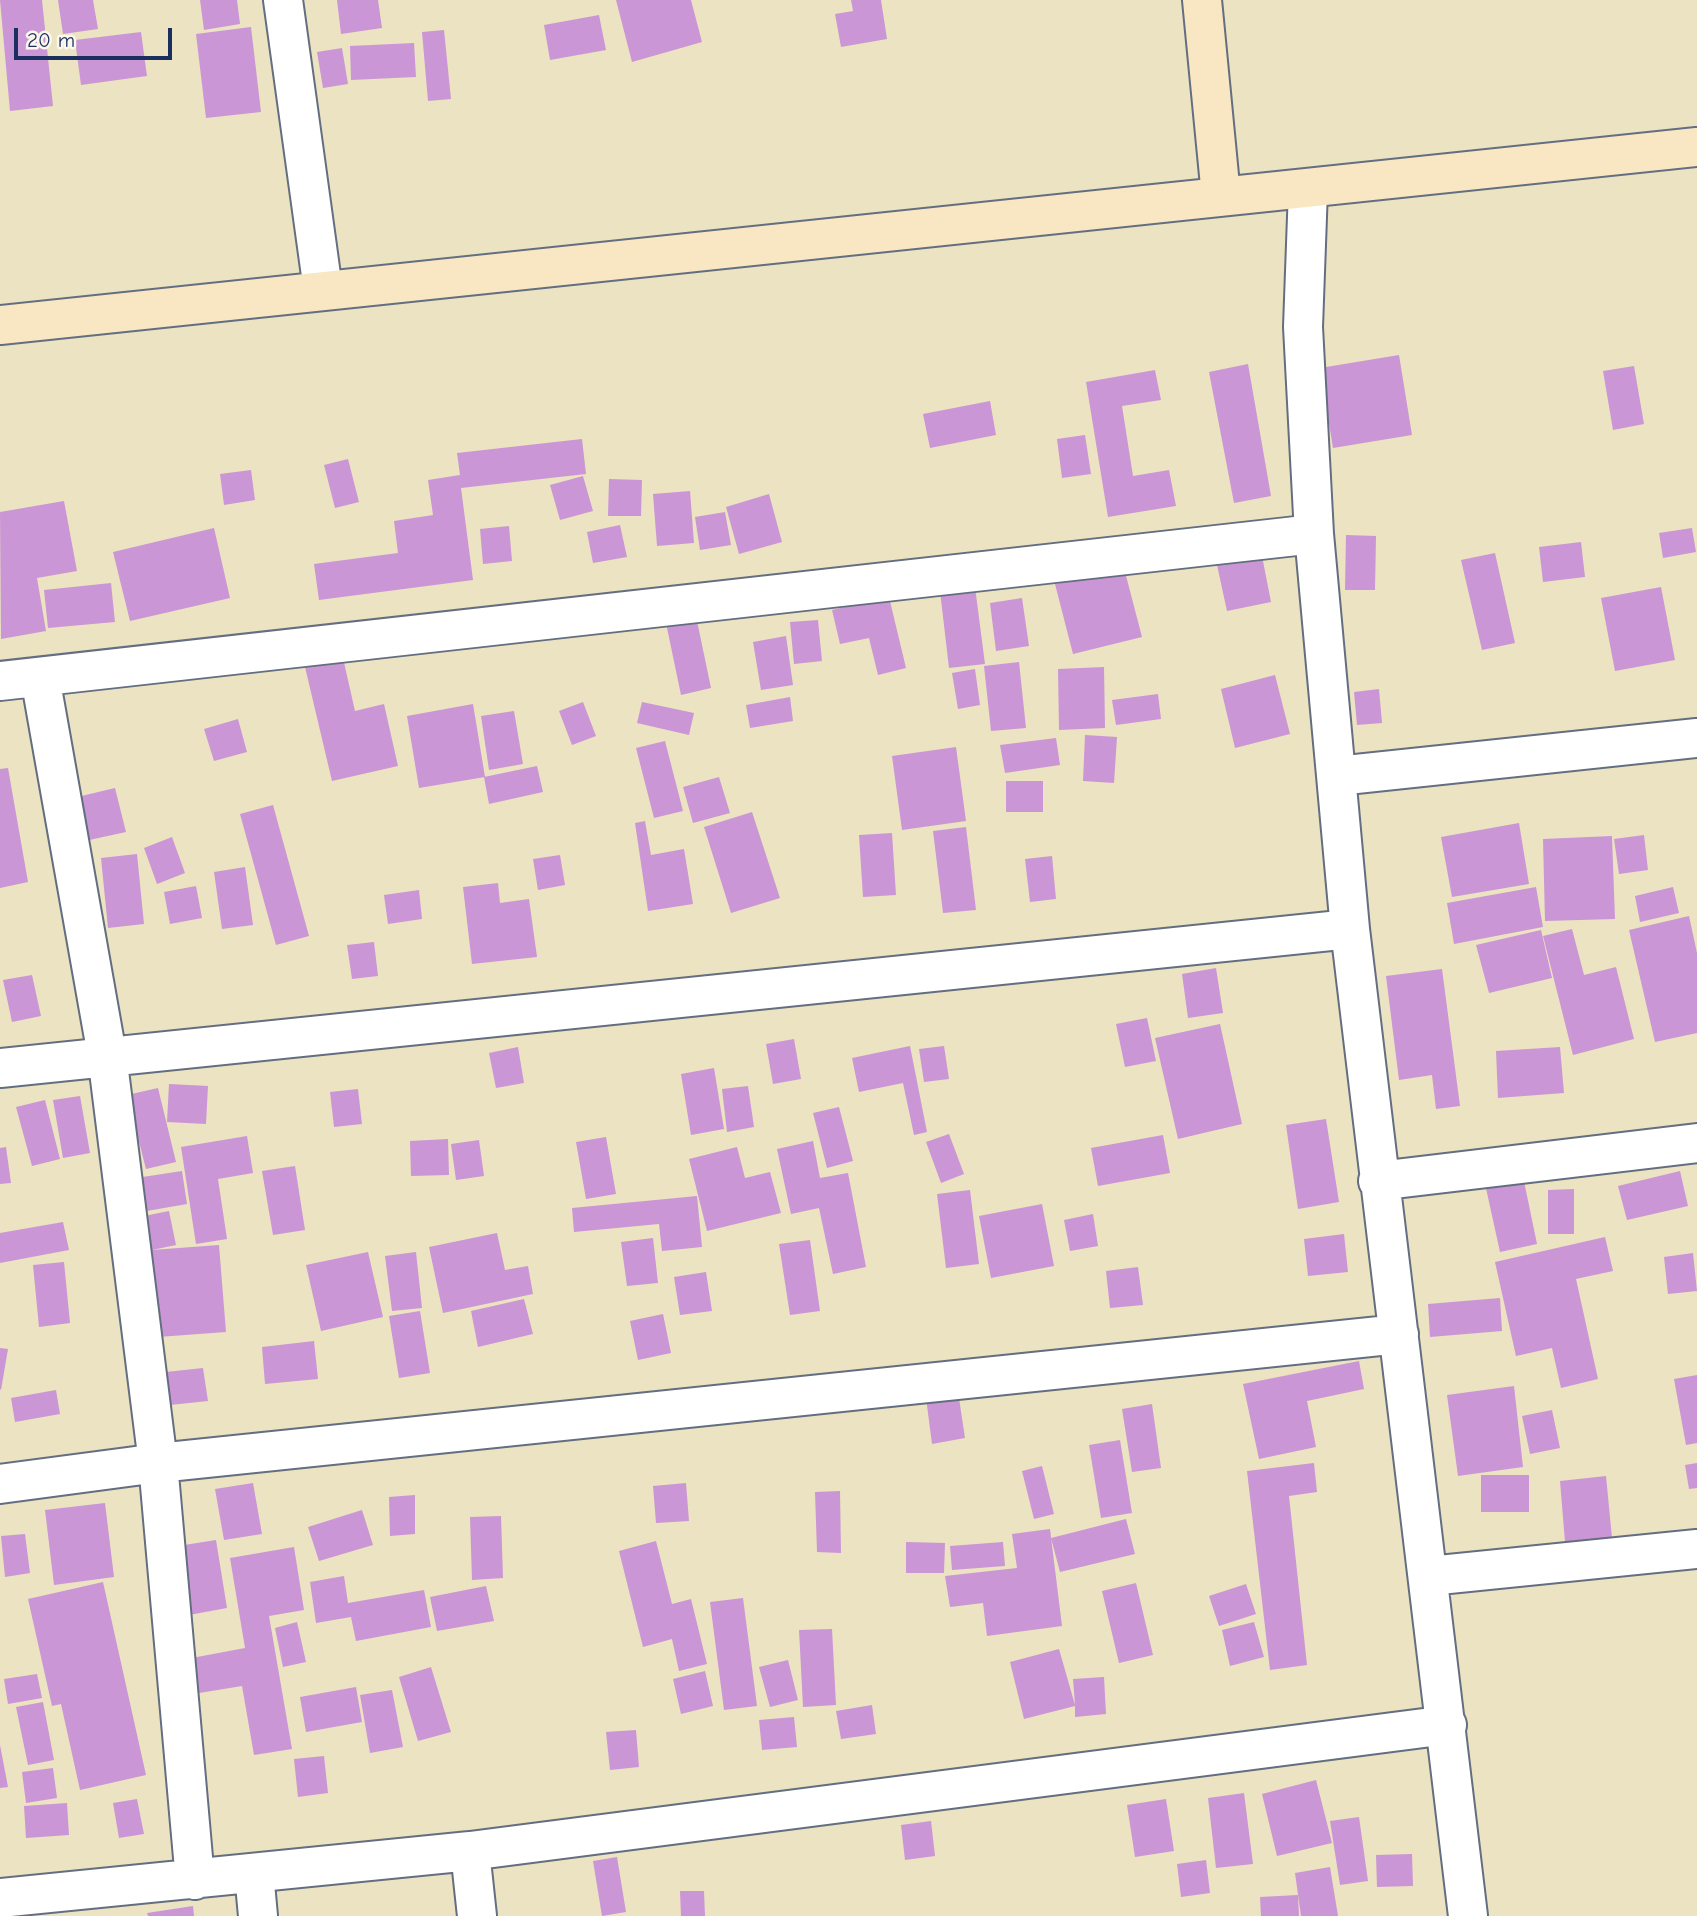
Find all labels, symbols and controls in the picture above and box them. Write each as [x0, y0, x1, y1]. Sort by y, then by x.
scale bar [18, 14, 175, 58]
text: 20 m [27, 28, 75, 52]

